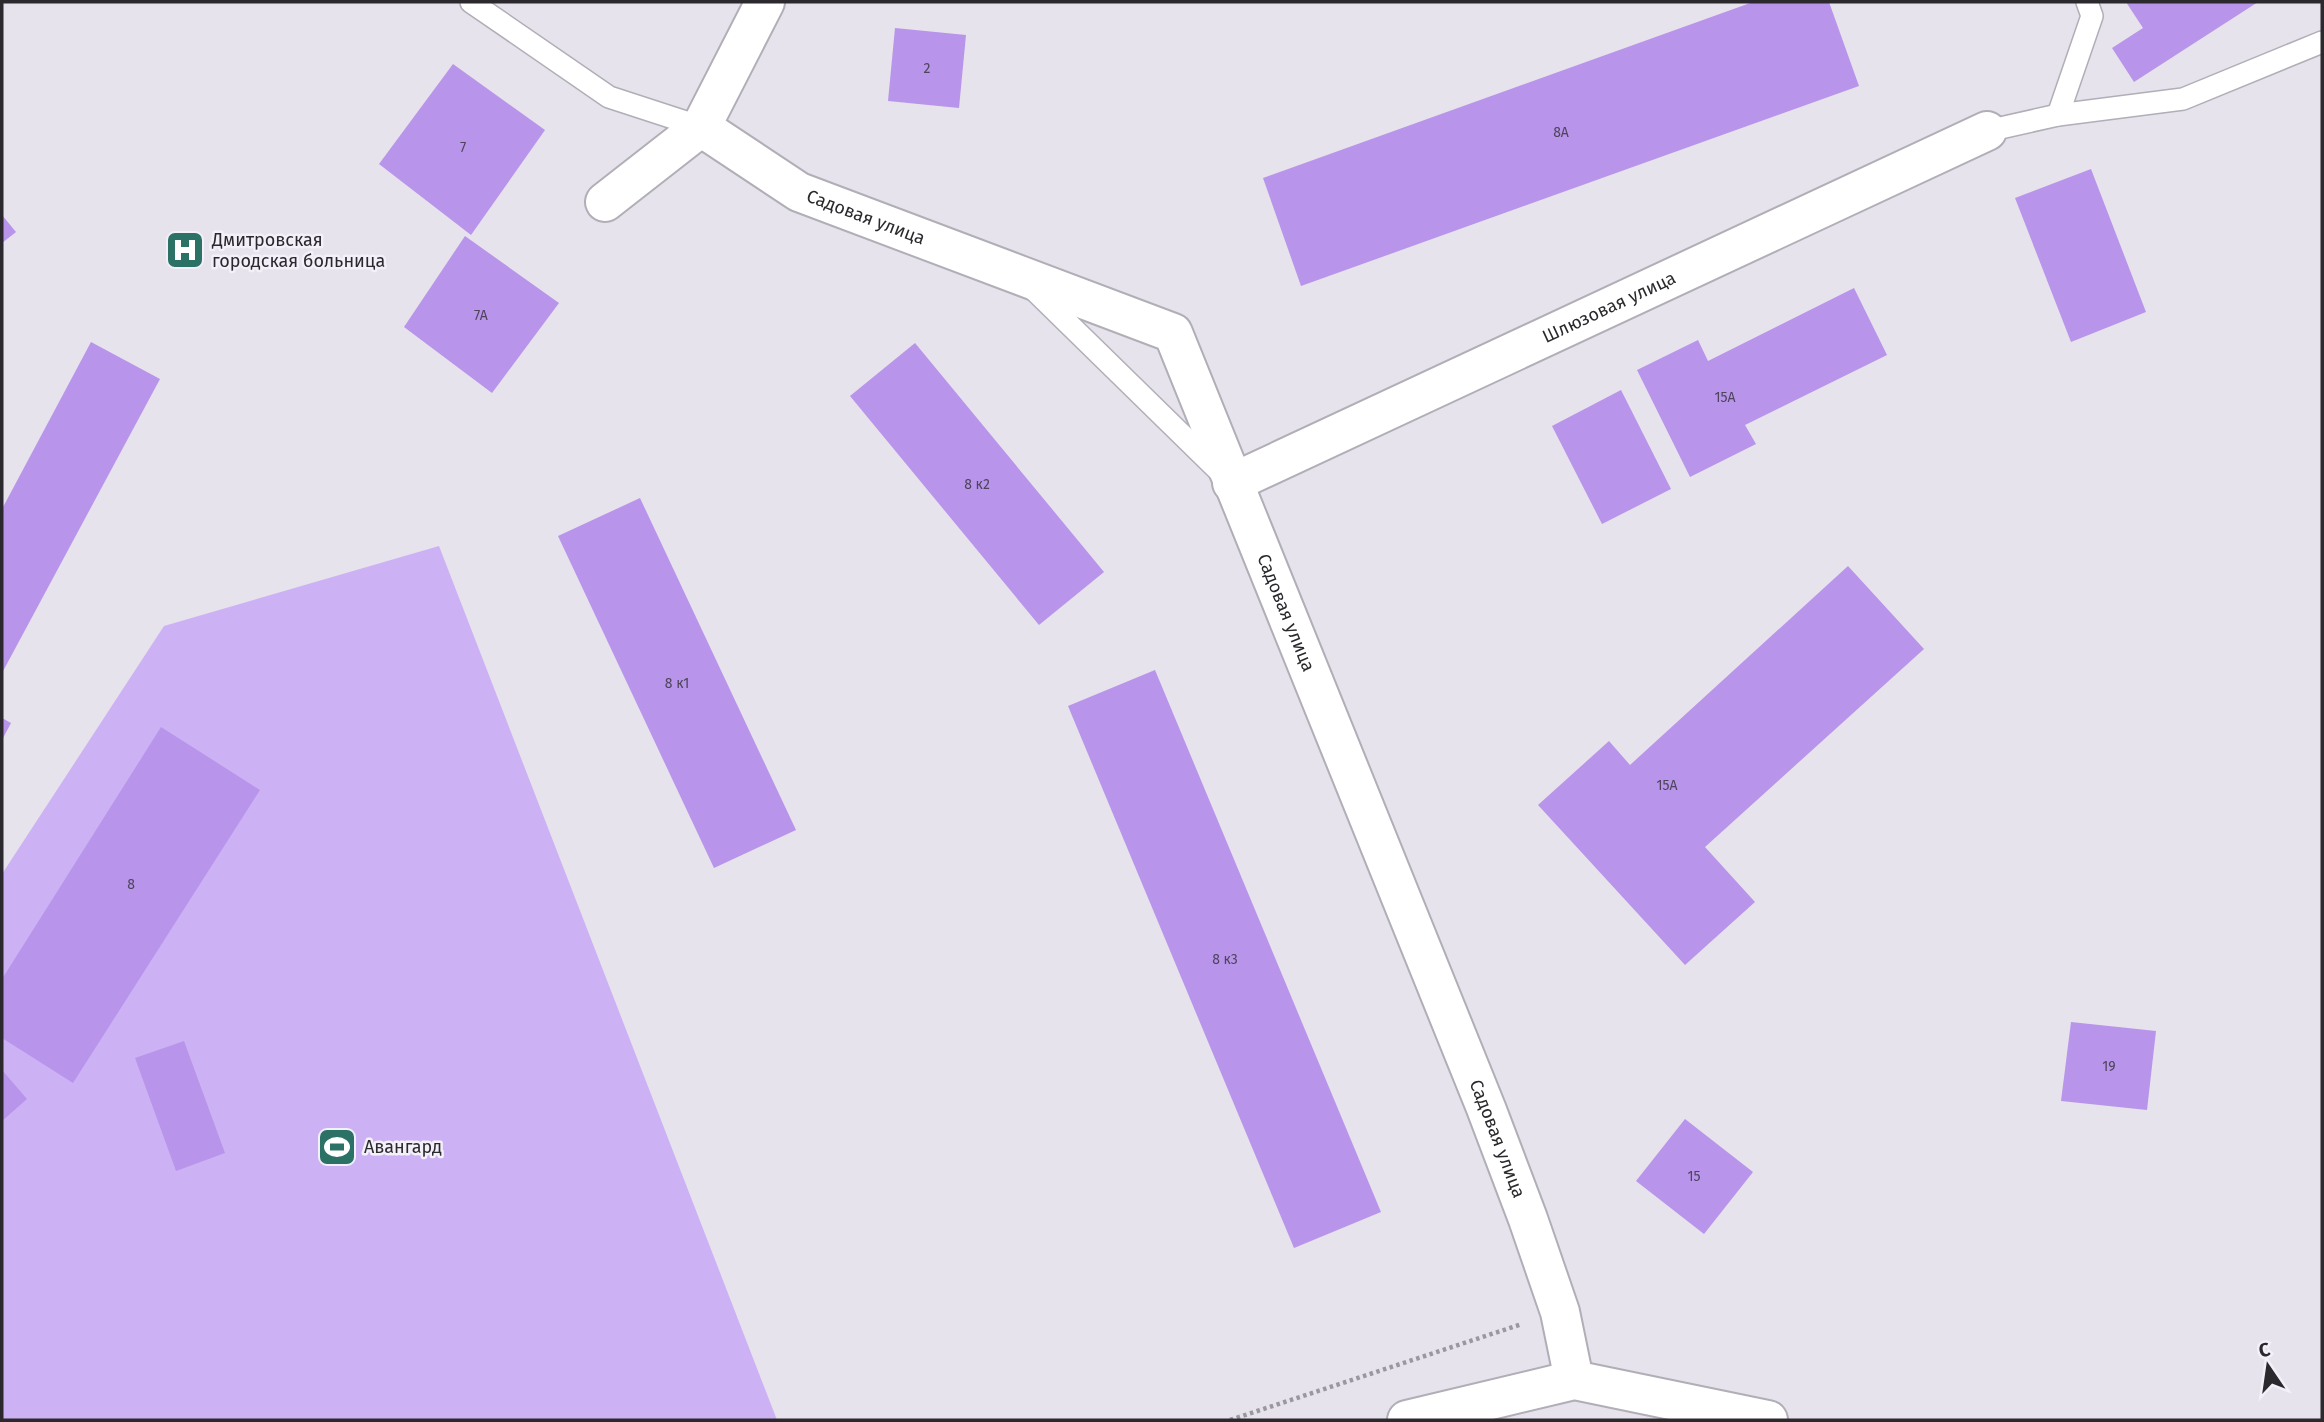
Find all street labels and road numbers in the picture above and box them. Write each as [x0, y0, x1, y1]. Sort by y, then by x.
street label: Садовая улица [803, 185, 928, 250]
street label: Шлюзовая улица [1539, 267, 1679, 348]
street label: Садовая улица [1252, 551, 1320, 675]
street label: Садовая улица [1465, 1076, 1530, 1201]

